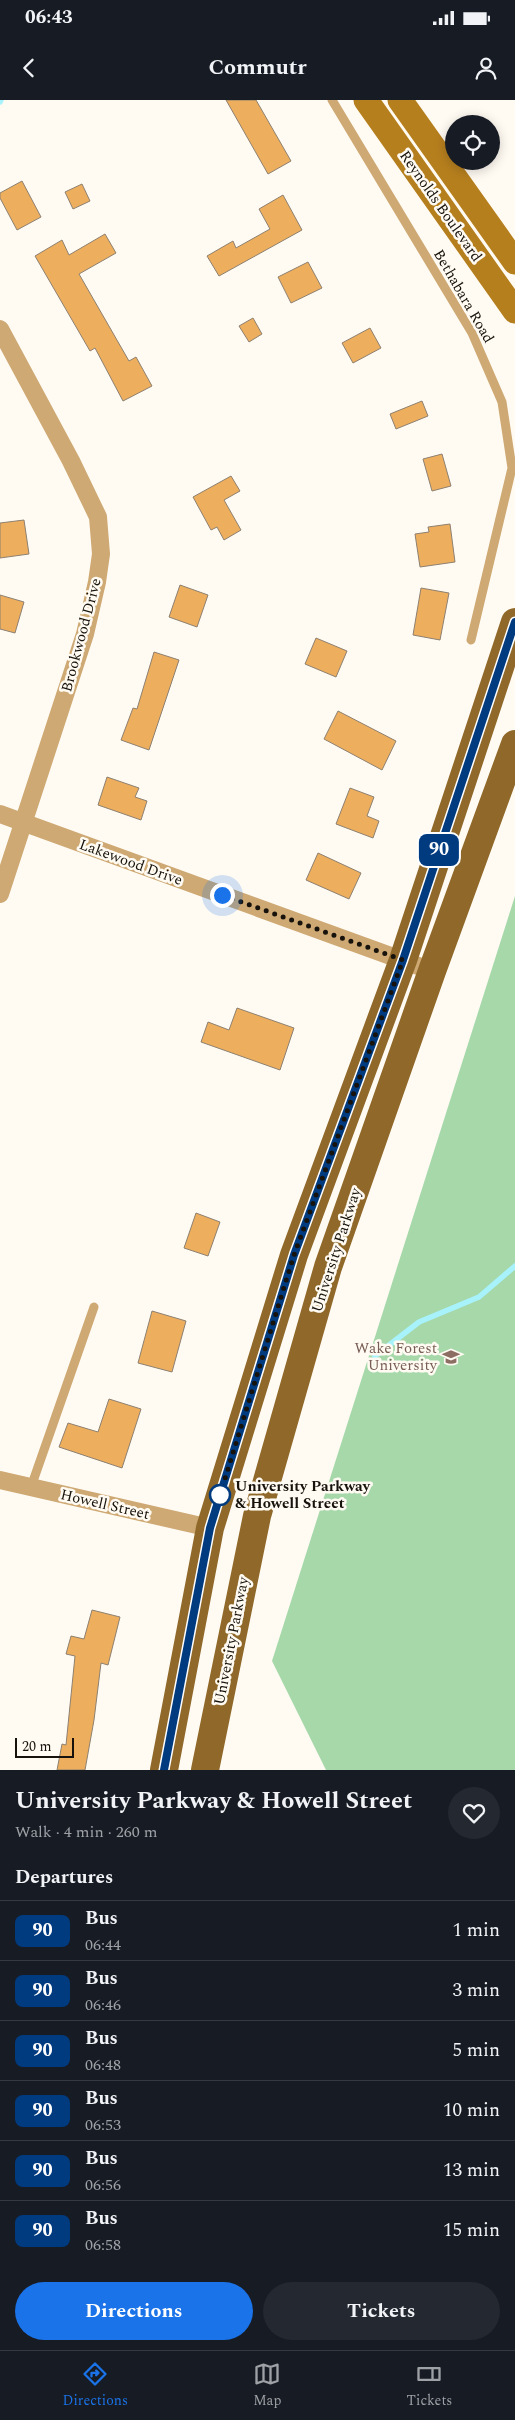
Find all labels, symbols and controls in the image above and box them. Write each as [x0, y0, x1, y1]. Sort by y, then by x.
text: 06:43 [25, 3, 73, 32]
text: Commutr [208, 51, 307, 84]
icon: back [15, 54, 43, 82]
icon: person [472, 54, 500, 82]
map controls [445, 115, 500, 170]
button: locate [445, 115, 500, 170]
street label: Reynolds Boulevard [394, 146, 488, 267]
street label: Bethabara Road [427, 245, 500, 348]
street label: Brookwood Drive [55, 576, 108, 695]
street label: Lakewood Drive [76, 833, 186, 892]
line badge: 90 [416, 834, 462, 866]
text: 90 [429, 836, 449, 863]
your location [210, 883, 235, 908]
street label: University Parkway [305, 1184, 368, 1315]
place label: Wake Forest University [355, 1337, 438, 1377]
school or university icon: Wake Forest University [441, 1347, 461, 1367]
place label: University Parkway & Howell Street [235, 1475, 371, 1515]
street label: Howell Street [58, 1483, 152, 1526]
marker: University Parkway & Howell Street [209, 1484, 231, 1506]
street label: University Parkway [208, 1574, 255, 1707]
scale bar [15, 1735, 74, 1758]
text: 20 m [22, 1736, 52, 1757]
text: University Parkway & Howell Street [15, 1783, 412, 1819]
button: heart [448, 1787, 500, 1839]
text: Walk · 4 min · 260 m [15, 1820, 158, 1844]
text: Departures [15, 1863, 113, 1892]
text: Bus [85, 1904, 118, 1933]
text: 1 min [452, 1916, 500, 1945]
text: 90 [32, 1917, 53, 1944]
text: 06:44 [85, 1933, 121, 1957]
text: Bus [85, 1964, 118, 1993]
text: 3 min [452, 1976, 500, 2005]
text: 90 [32, 1977, 53, 2004]
text: 06:46 [85, 1993, 121, 2017]
text: Bus [85, 2024, 118, 2053]
text: 5 min [452, 2036, 500, 2065]
text: 90 [32, 2037, 53, 2064]
text: 06:48 [85, 2053, 121, 2077]
text: Bus [85, 2084, 118, 2113]
text: 10 min [443, 2096, 500, 2125]
text: 90 [32, 2097, 53, 2124]
text: 06:53 [85, 2113, 121, 2137]
text: Bus [85, 2144, 118, 2173]
text: 13 min [443, 2156, 500, 2185]
text: 90 [32, 2157, 53, 2184]
text: 06:56 [85, 2173, 121, 2197]
text: Bus [85, 2204, 118, 2233]
text: 15 min [443, 2216, 500, 2245]
text: 90 [32, 2217, 53, 2244]
text: 06:58 [85, 2233, 121, 2257]
button: Directions [15, 2282, 253, 2340]
button: Tickets [263, 2282, 500, 2340]
tab: Directions [63, 2360, 128, 2411]
tab: Map [253, 2360, 281, 2411]
tab: Tickets [407, 2360, 452, 2411]

